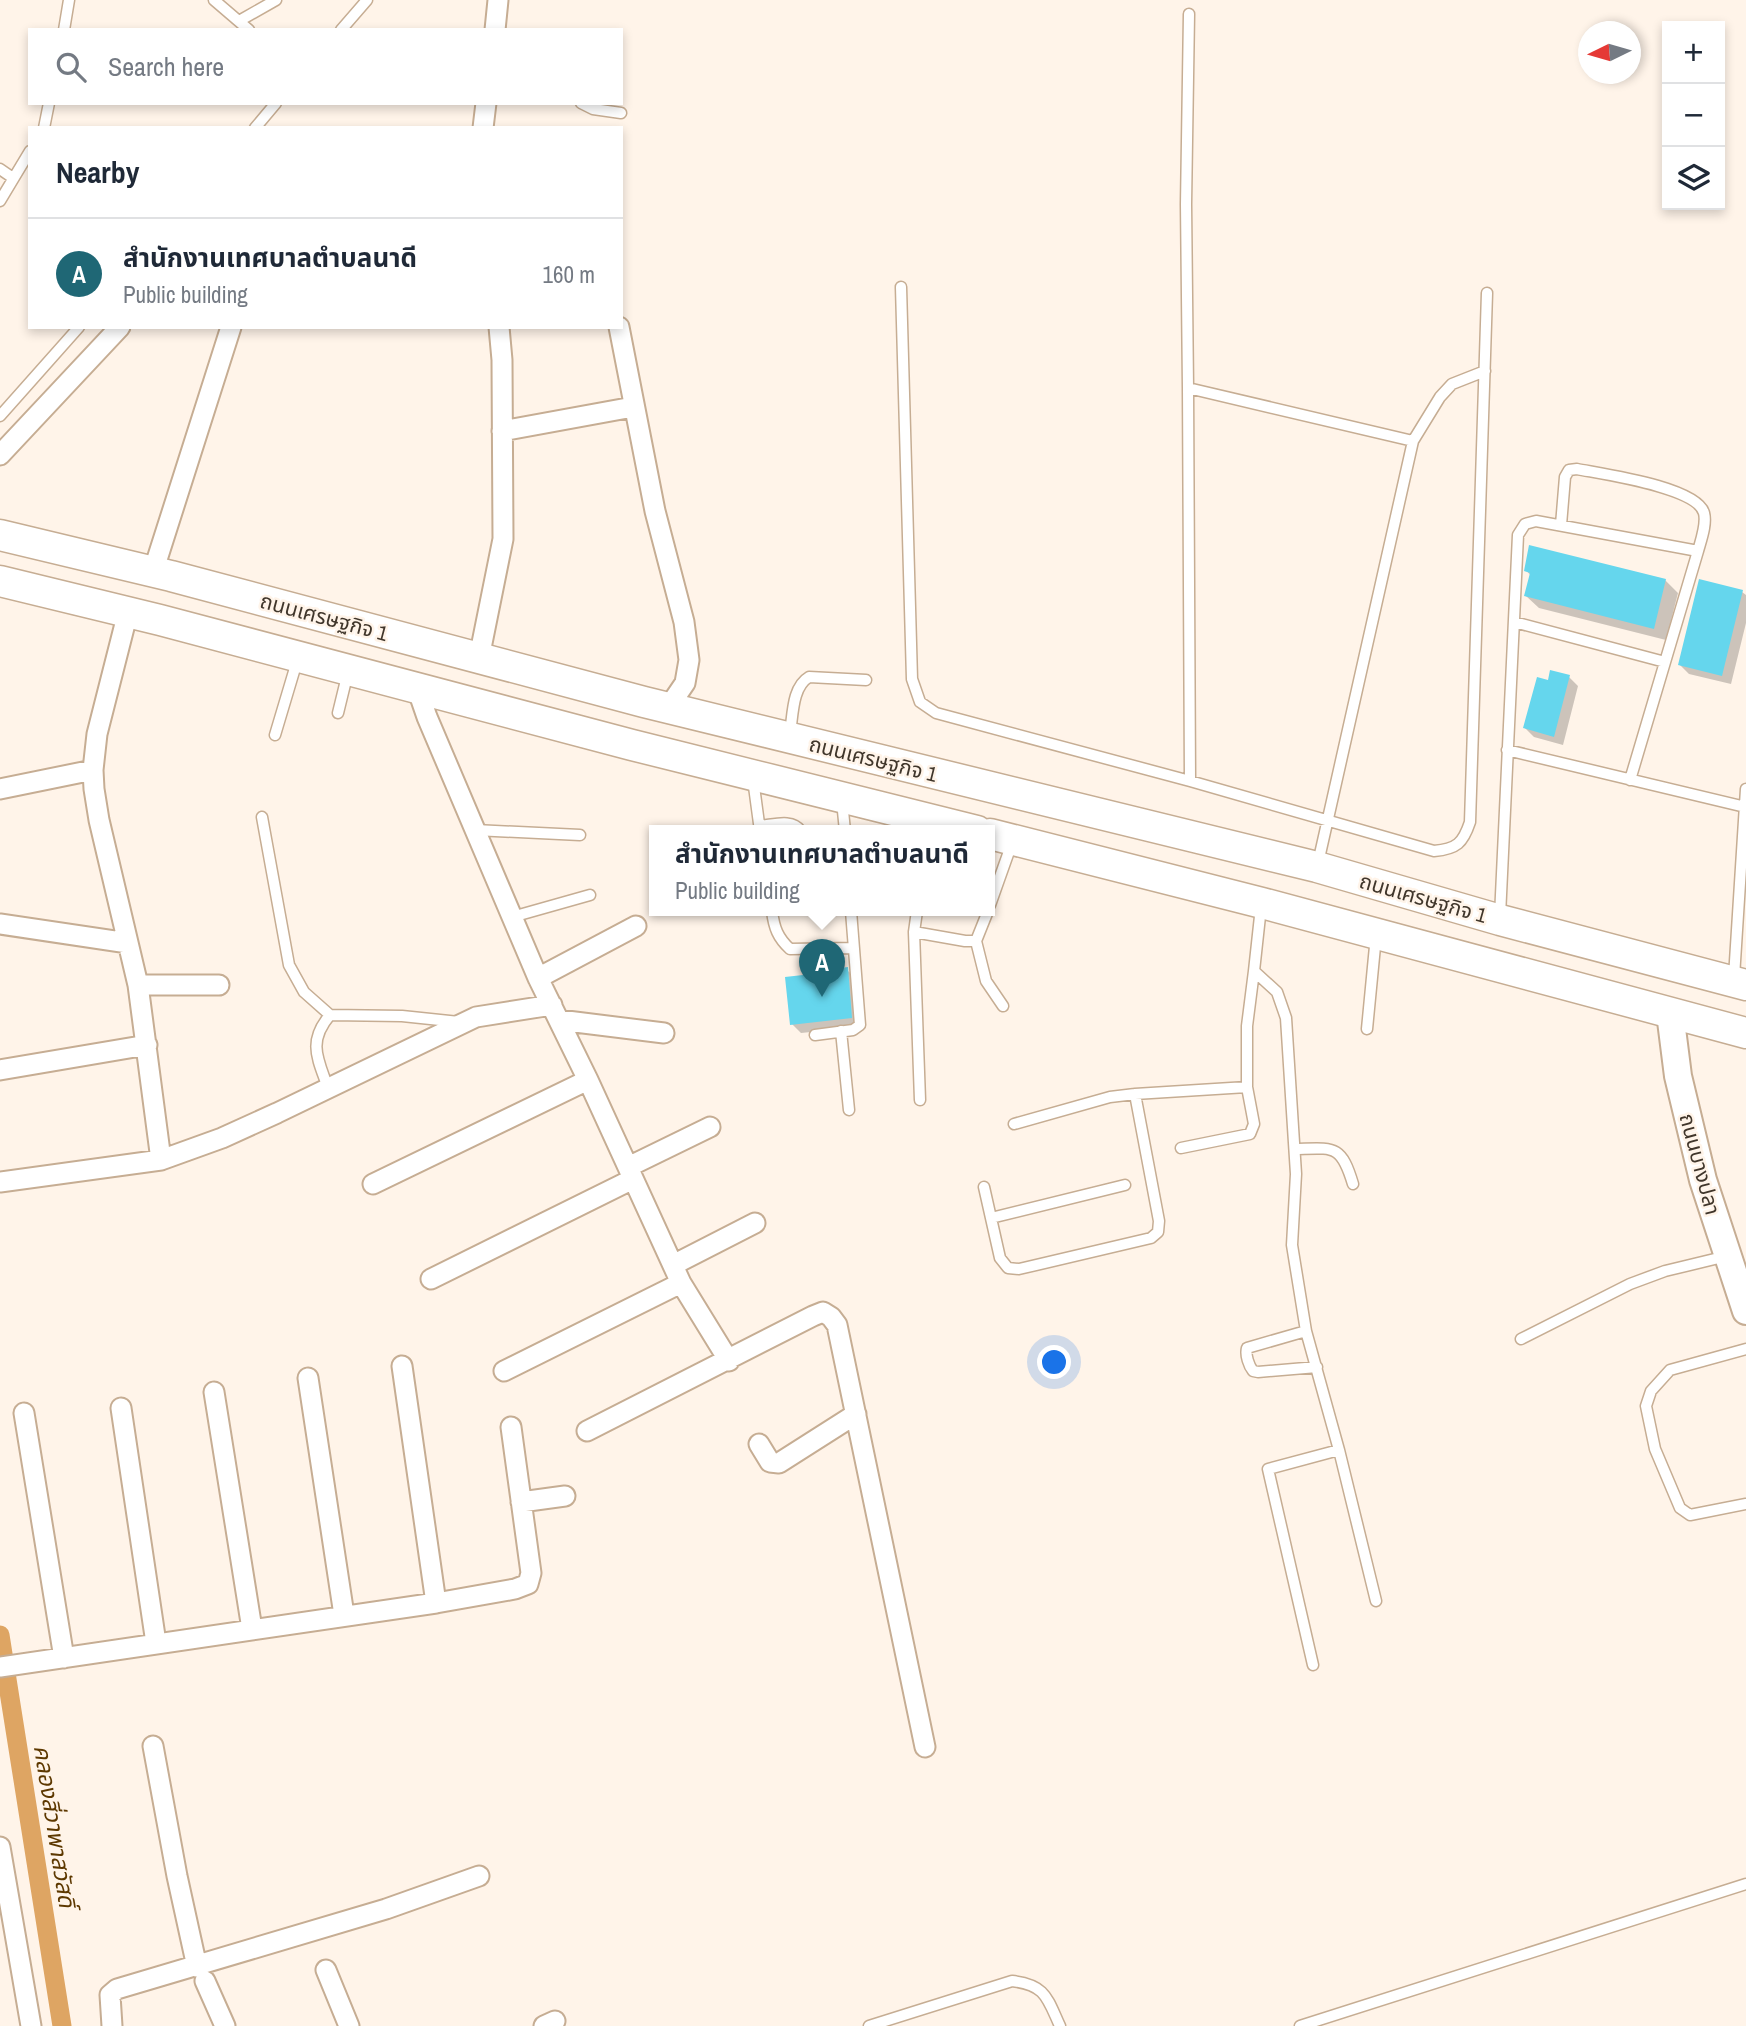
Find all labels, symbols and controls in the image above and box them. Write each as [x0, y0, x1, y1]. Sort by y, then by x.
north arrow [1578, 21, 1641, 84]
map controls [1662, 21, 1725, 210]
button: + [1662, 21, 1725, 84]
search box [28, 28, 623, 105]
icon: search [52, 48, 90, 86]
text: Search here [108, 49, 224, 84]
button: − [1662, 84, 1725, 147]
button: layers [1662, 147, 1725, 210]
text: Nearby [56, 152, 139, 192]
text: สำนักงานเทศบาลตำบลนาดี [123, 240, 417, 275]
text: A [72, 259, 86, 290]
text: 160 m [543, 259, 595, 290]
text: Public building [123, 279, 248, 310]
street label: ถนนเศรษฐกิจ 1 [257, 586, 391, 648]
street label: ถนนเศรษฐกิจ 1 [806, 729, 940, 789]
popup [649, 825, 995, 916]
text: สำนักงานเทศบาลตำบลนาดี [675, 836, 969, 871]
street label: ถนนเศรษฐกิจ 1 [1356, 866, 1490, 930]
text: Public building [675, 875, 800, 906]
pin: A [799, 939, 845, 997]
street label: ถนนบางปลา [1673, 1110, 1727, 1218]
your location [1037, 1345, 1071, 1379]
water label: คลองสี่วาพาสวัสดิ์ [27, 1743, 84, 1915]

